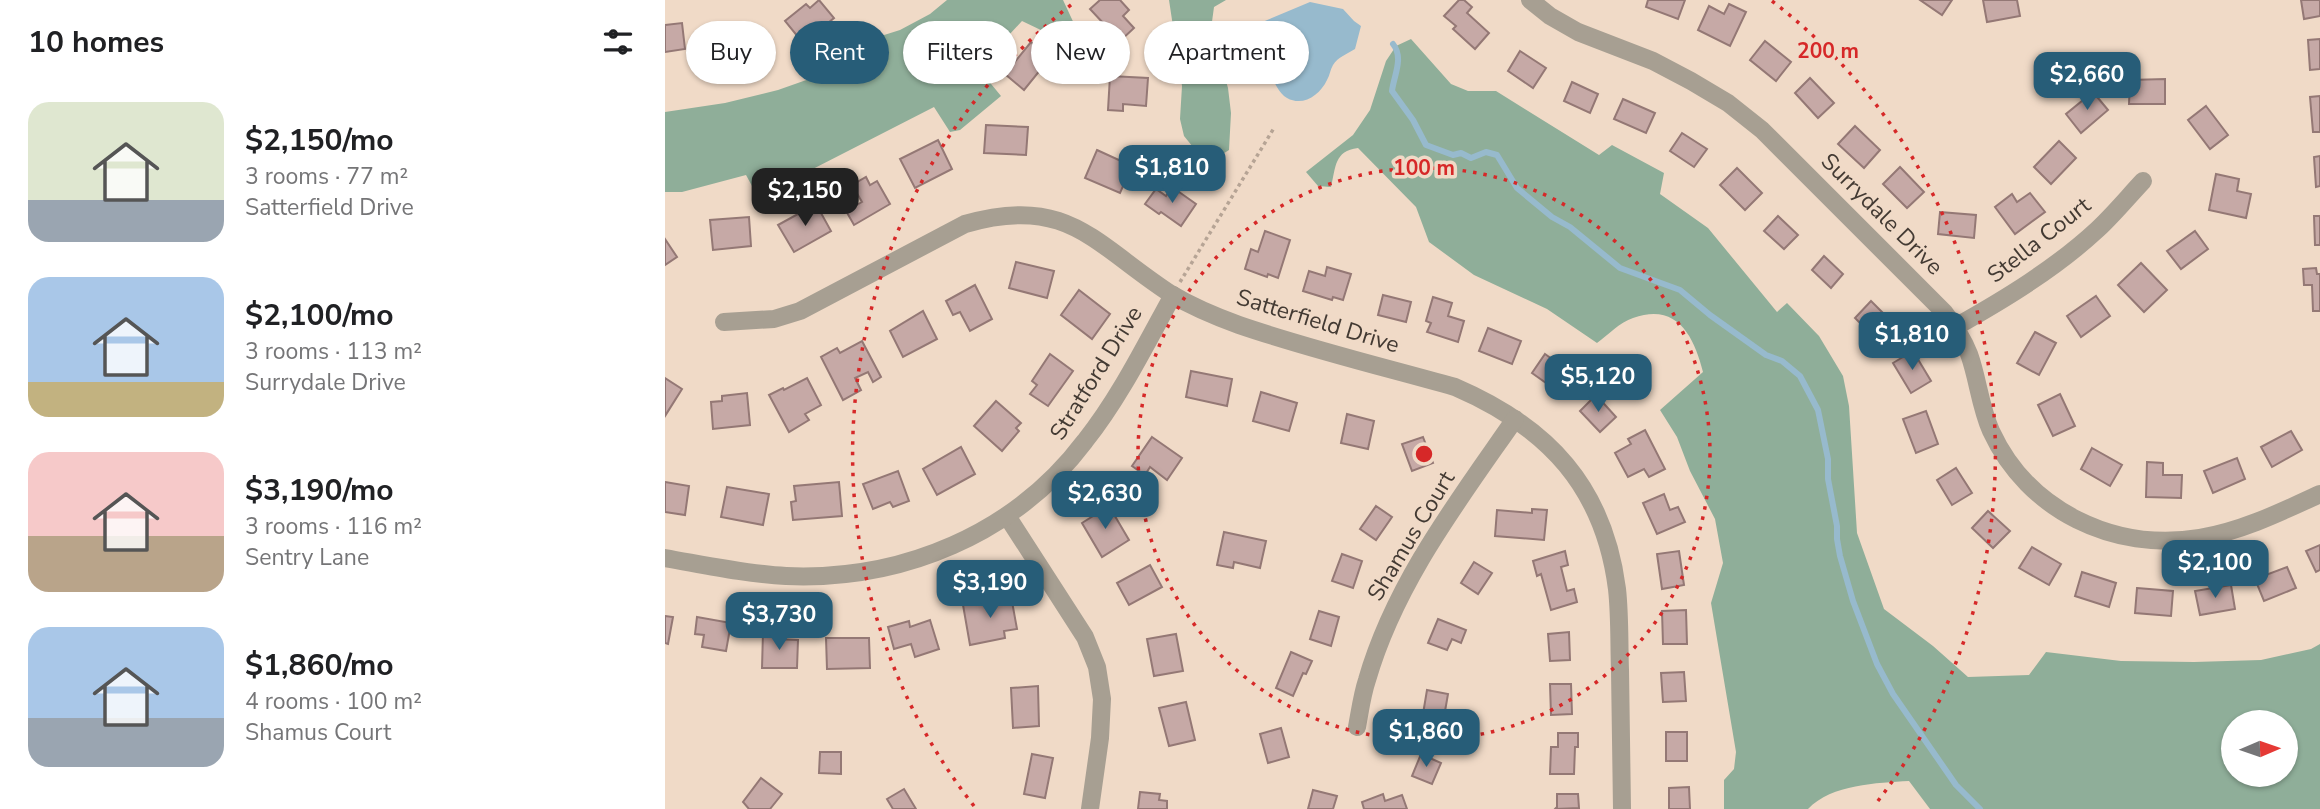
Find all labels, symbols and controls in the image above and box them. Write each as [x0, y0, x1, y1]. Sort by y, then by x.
chip: Buy [686, 21, 776, 84]
chip: Rent [790, 21, 889, 84]
chip: Filters [903, 21, 1017, 84]
chip: New [1031, 21, 1130, 84]
chip: Apartment [1144, 21, 1309, 84]
text: 10 homes [28, 22, 164, 63]
icon: filters [599, 23, 637, 61]
text: 200 m [1797, 37, 1859, 65]
pin: $2,660 [2030, 52, 2144, 112]
text: $2,660 [2050, 59, 2124, 90]
text: $2,150/mo [245, 120, 394, 161]
icon: home [84, 130, 168, 214]
pin: $1,810 [1115, 146, 1229, 205]
street label: Surrydale Drive [1814, 146, 1950, 282]
text: $1,810 [1135, 152, 1209, 183]
text: 100 m [1393, 154, 1455, 182]
text: 3 rooms · 77 m² [245, 161, 408, 192]
pin: $2,150 [748, 168, 862, 228]
text: $2,150 [768, 175, 842, 206]
street label: Stella Court [1981, 189, 2098, 290]
text: Satterfield Drive [245, 192, 414, 223]
street label: Satterfield Drive [1233, 282, 1403, 360]
text: $2,100/mo [245, 295, 394, 336]
street label: Stratford Drive [1042, 300, 1150, 446]
icon: home [84, 305, 168, 389]
pin: $1,810 [1855, 312, 1969, 372]
text: $1,810 [1875, 319, 1949, 350]
text: 3 rooms · 113 m² [245, 336, 422, 367]
pin: $5,120 [1541, 354, 1655, 414]
text: $5,120 [1561, 361, 1635, 392]
text: Surrydale Drive [245, 367, 406, 398]
centre of rings [1412, 442, 1436, 466]
street label: Shamus Court [1360, 465, 1462, 607]
text: $3,190/mo [245, 470, 394, 511]
pin: $2,630 [1048, 472, 1162, 531]
text: $2,630 [1068, 478, 1142, 509]
icon: home [84, 480, 168, 564]
text: 3 rooms · 116 m² [245, 511, 422, 542]
pin: $2,100 [2158, 540, 2272, 600]
text: Sentry Lane [245, 542, 369, 573]
text: $2,100 [2178, 547, 2252, 578]
pin: $3,190 [933, 560, 1047, 620]
text: $3,190 [953, 567, 1027, 598]
pin: $3,730 [722, 592, 836, 652]
text: $3,730 [742, 599, 816, 630]
text: $1,860/mo [245, 645, 394, 686]
icon: home [84, 655, 168, 739]
text: 4 rooms · 100 m² [245, 686, 422, 717]
pin: $1,860 [1369, 710, 1483, 769]
north arrow [2221, 710, 2298, 788]
map controls [2221, 710, 2298, 787]
text: $1,860 [1389, 716, 1463, 747]
text: Shamus Court [245, 717, 391, 748]

